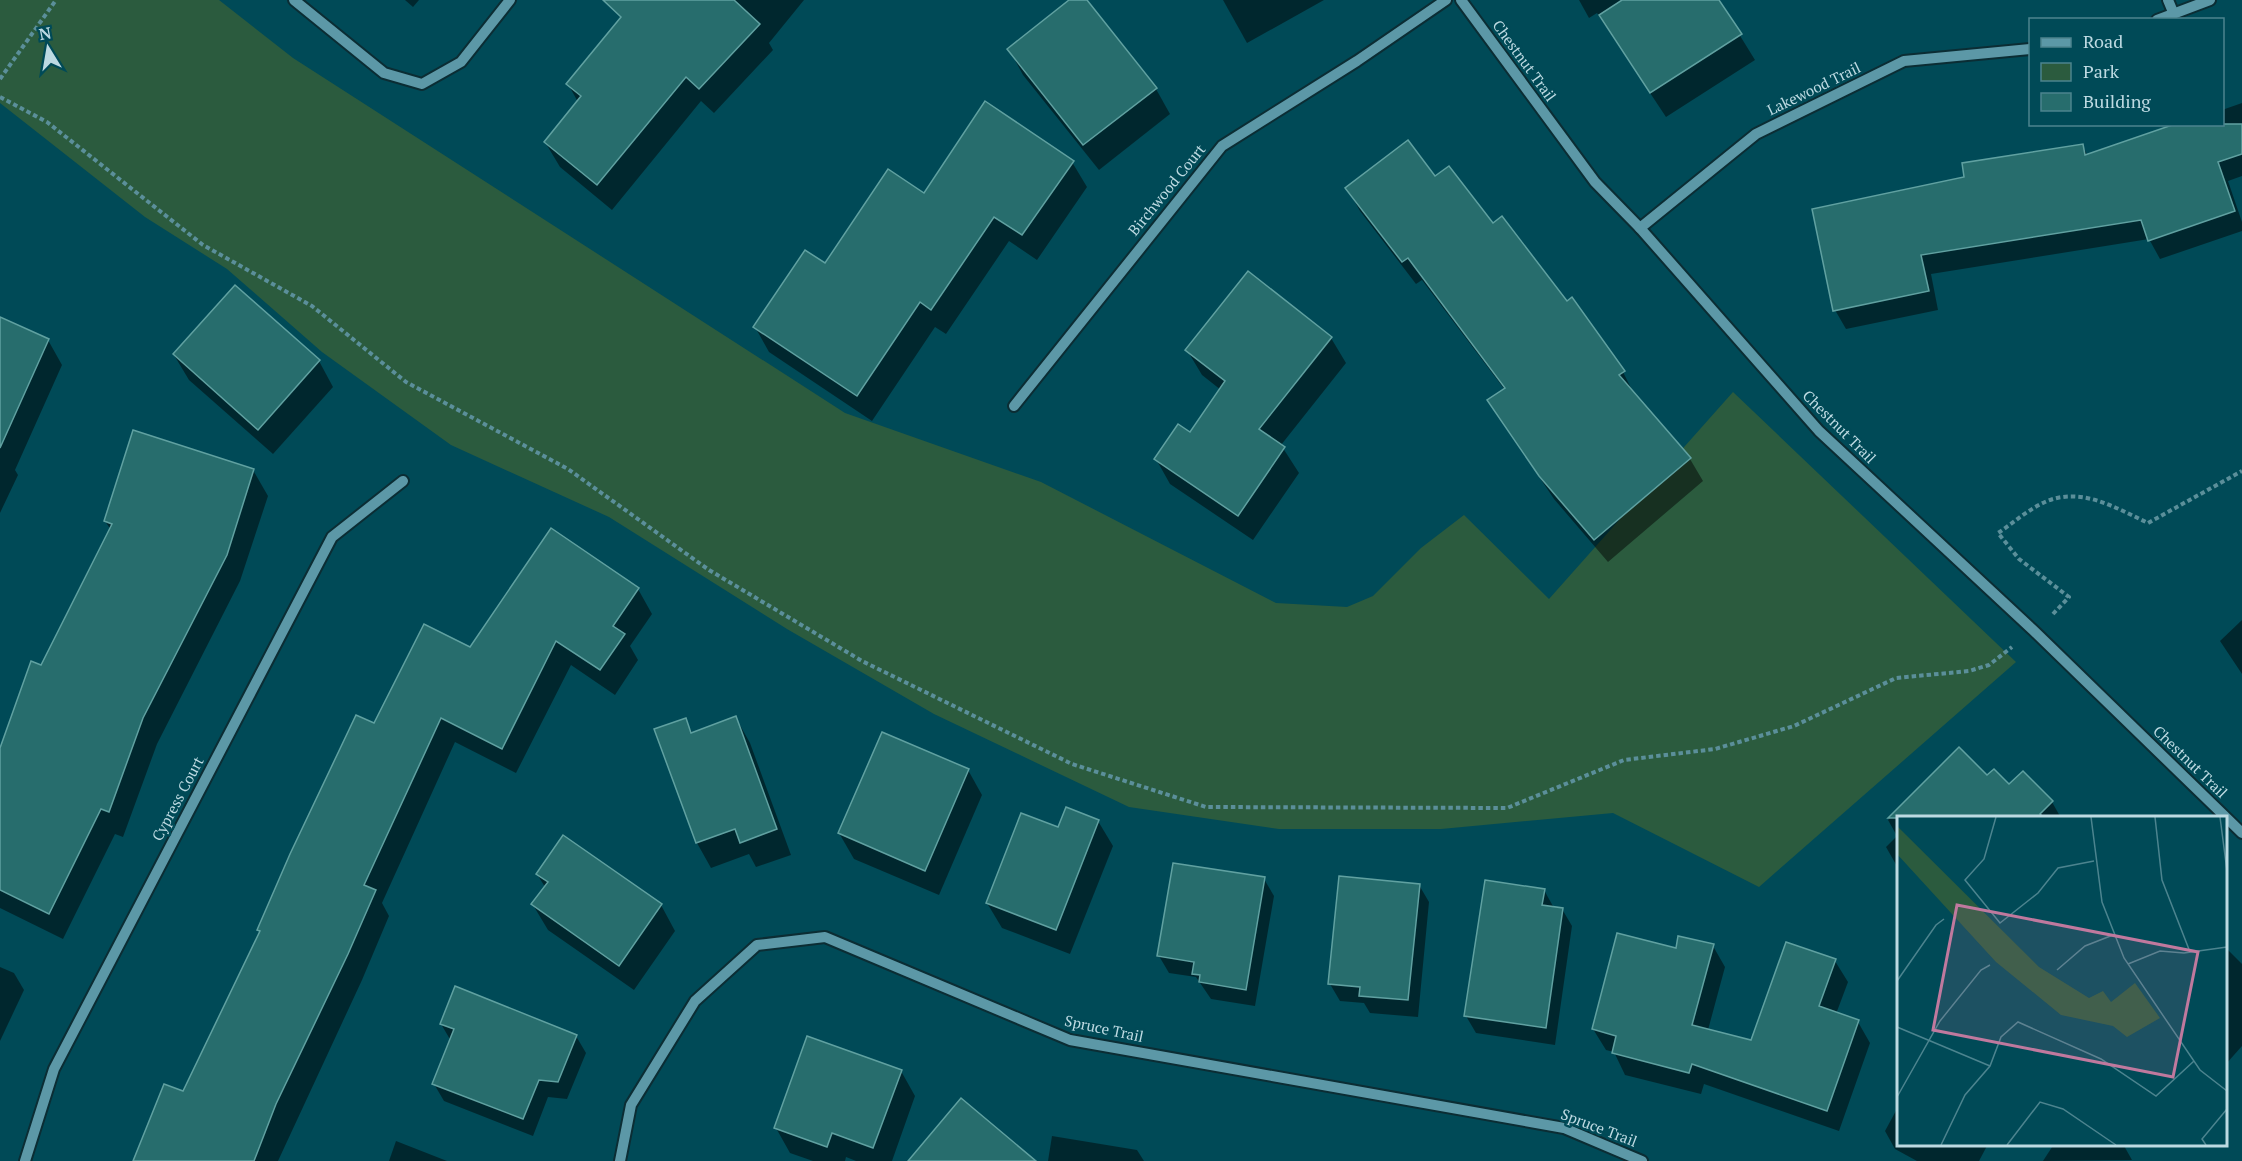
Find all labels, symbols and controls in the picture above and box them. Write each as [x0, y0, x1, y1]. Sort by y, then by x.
street label: Chestnut Trail [1489, 16, 1561, 105]
north arrow [18, 18, 78, 78]
legend [2029, 18, 2224, 126]
text: N [37, 21, 53, 45]
text: Road [2083, 29, 2123, 53]
street label: Lakewood Trail [1764, 57, 1864, 119]
text: Park [2083, 59, 2120, 83]
text: Building [2083, 89, 2151, 113]
street label: Birchwood Court [1123, 139, 1210, 239]
street label: Chestnut Trail [1799, 385, 1881, 467]
street label: Chestnut Trail [2149, 721, 2232, 802]
street label: Cypress Court [147, 753, 208, 844]
inset map [1897, 816, 2227, 1146]
street label: Spruce Trail [1063, 1010, 1145, 1046]
street label: Spruce Trail [1558, 1103, 1640, 1151]

